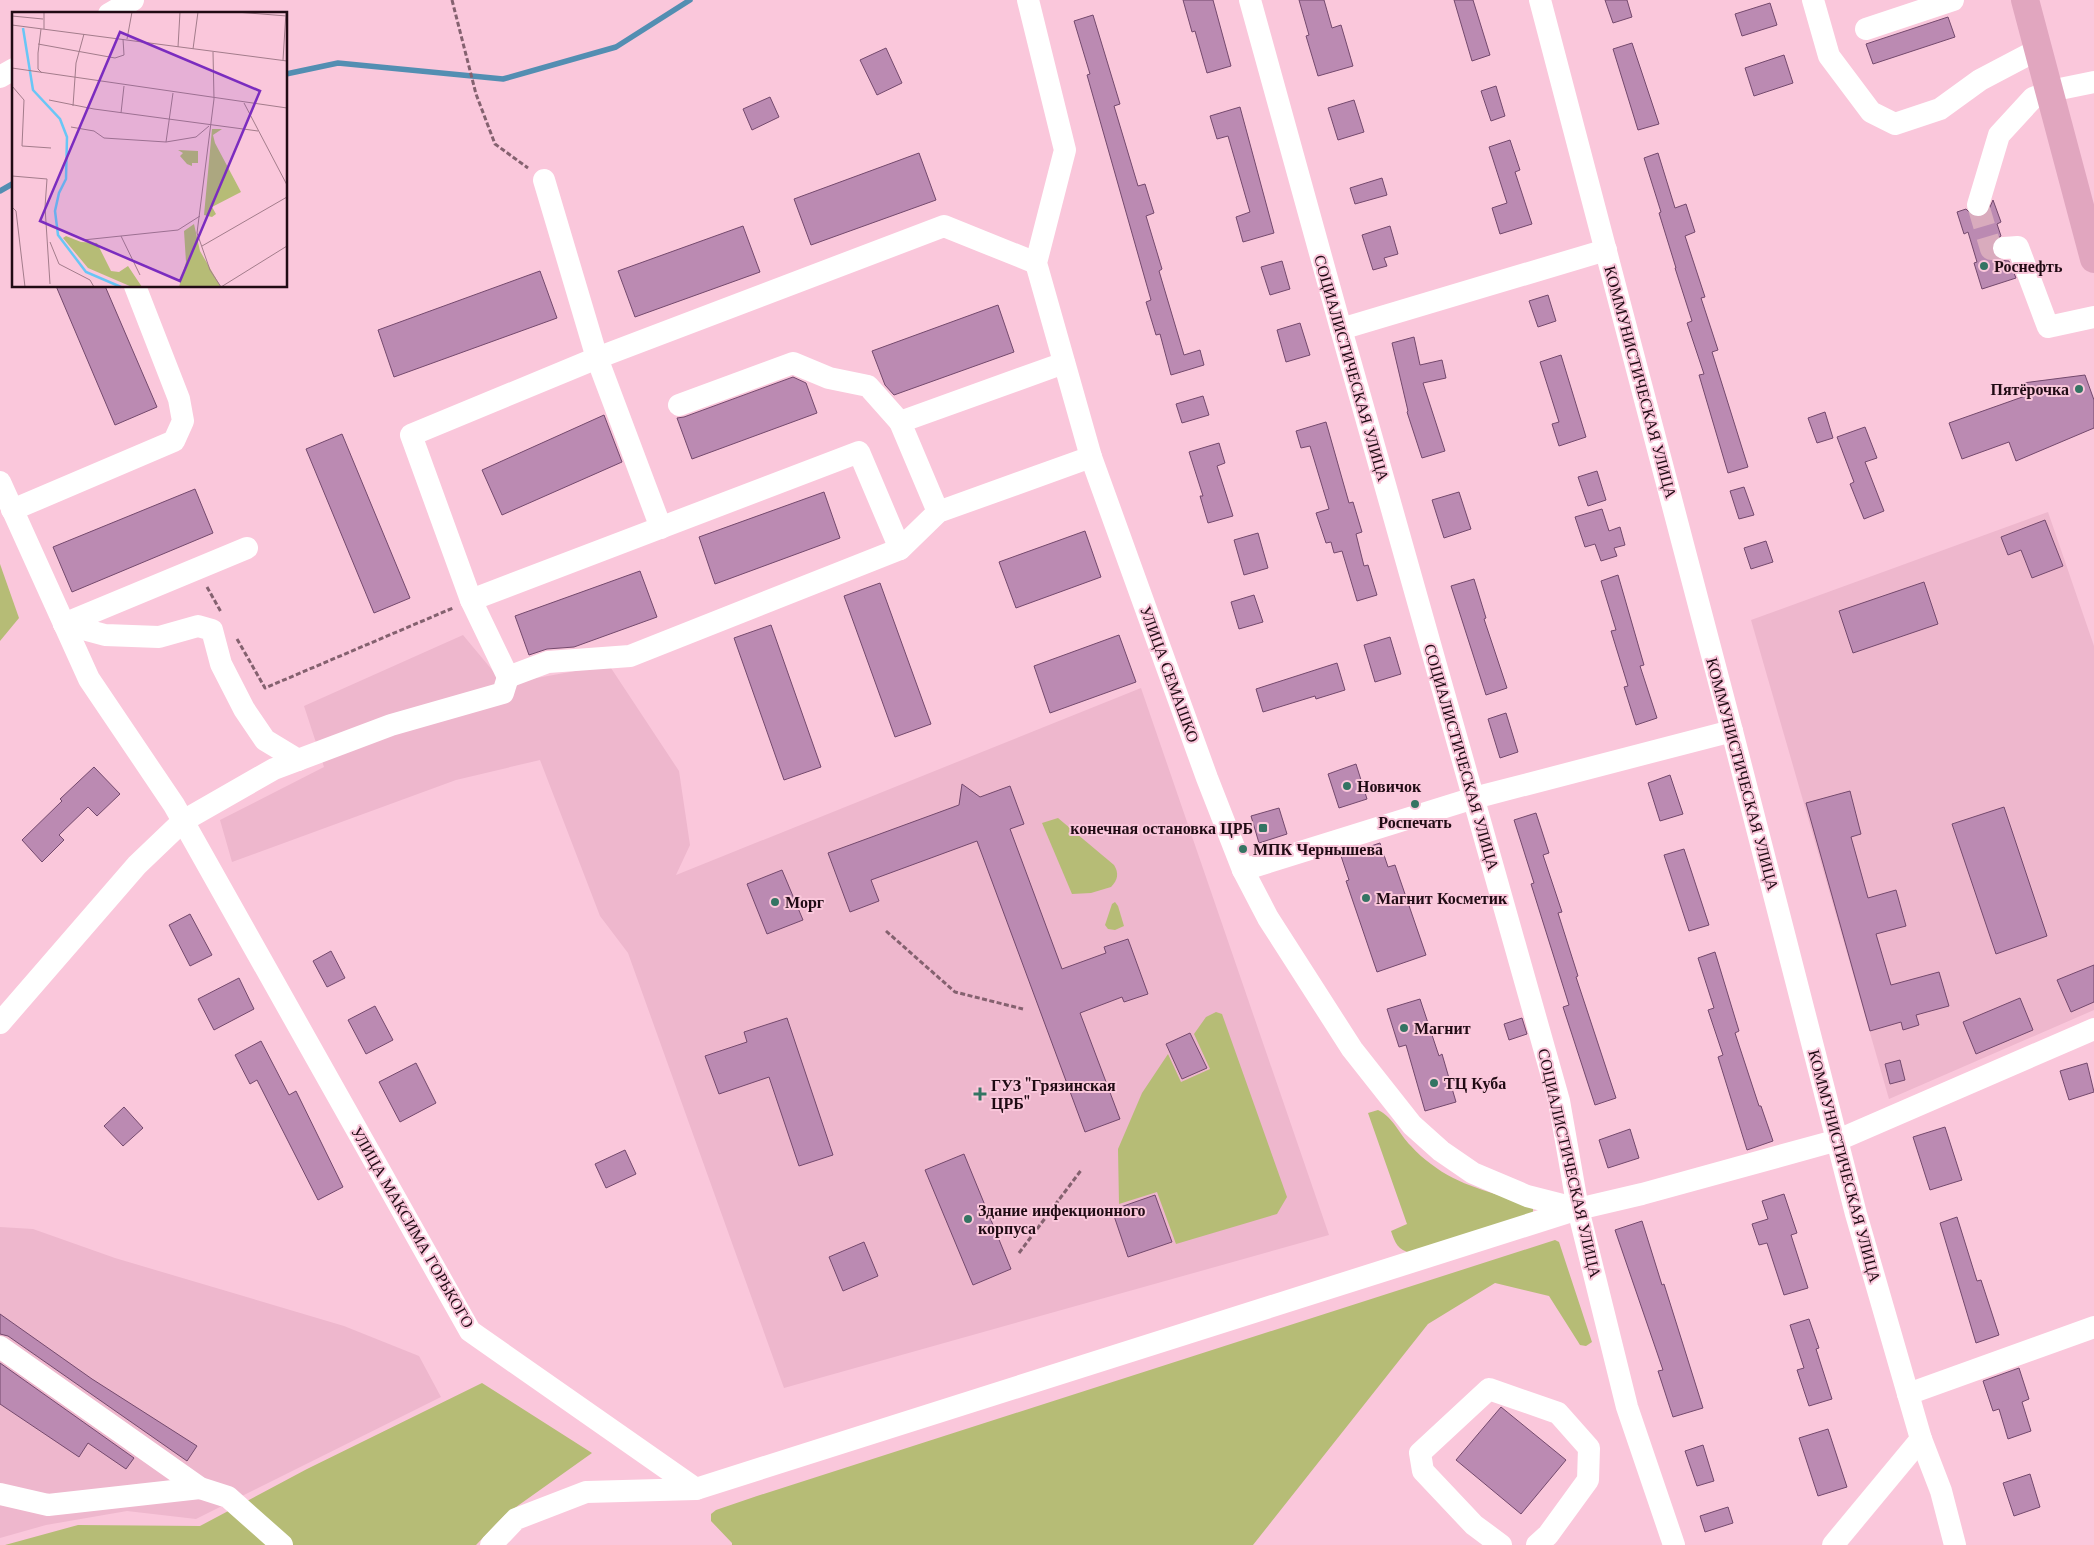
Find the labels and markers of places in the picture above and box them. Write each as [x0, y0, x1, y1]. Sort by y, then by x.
place label: Роснефть [1994, 256, 2063, 276]
marker: Роснефть [1978, 260, 1990, 272]
place label: Пятёрочка [1990, 379, 2069, 399]
marker: Пятёрочка [2073, 383, 2085, 395]
place label: Новичок [1357, 776, 1422, 796]
marker: Новичок [1341, 780, 1353, 792]
marker: Роспечать [1409, 798, 1421, 810]
place label: Роспечать [1378, 812, 1452, 832]
place label: конечная остановка ЦРБ [1070, 818, 1253, 838]
marker: конечная остановка ЦРБ [1257, 822, 1269, 834]
place label: МПК Чернышева [1253, 839, 1383, 859]
marker: МПК Чернышева [1237, 843, 1249, 855]
place label: Магнит Косметик [1376, 888, 1508, 908]
place label: Морг [785, 892, 824, 912]
marker: Магнит Косметик [1360, 892, 1372, 904]
marker: Морг [769, 896, 781, 908]
place label: Магнит [1414, 1018, 1471, 1038]
marker: Магнит [1398, 1022, 1410, 1034]
place label: ТЦ Куба [1444, 1073, 1506, 1093]
place label: ГУЗ "Грязинская ЦРБ" [991, 1075, 1116, 1113]
marker: ТЦ Куба [1428, 1077, 1440, 1089]
marker: ГУЗ "Грязинская ЦРБ" [973, 1087, 987, 1101]
place label: Здание инфекционного корпуса [978, 1200, 1146, 1238]
marker: Здание инфекционного корпуса [962, 1213, 974, 1225]

